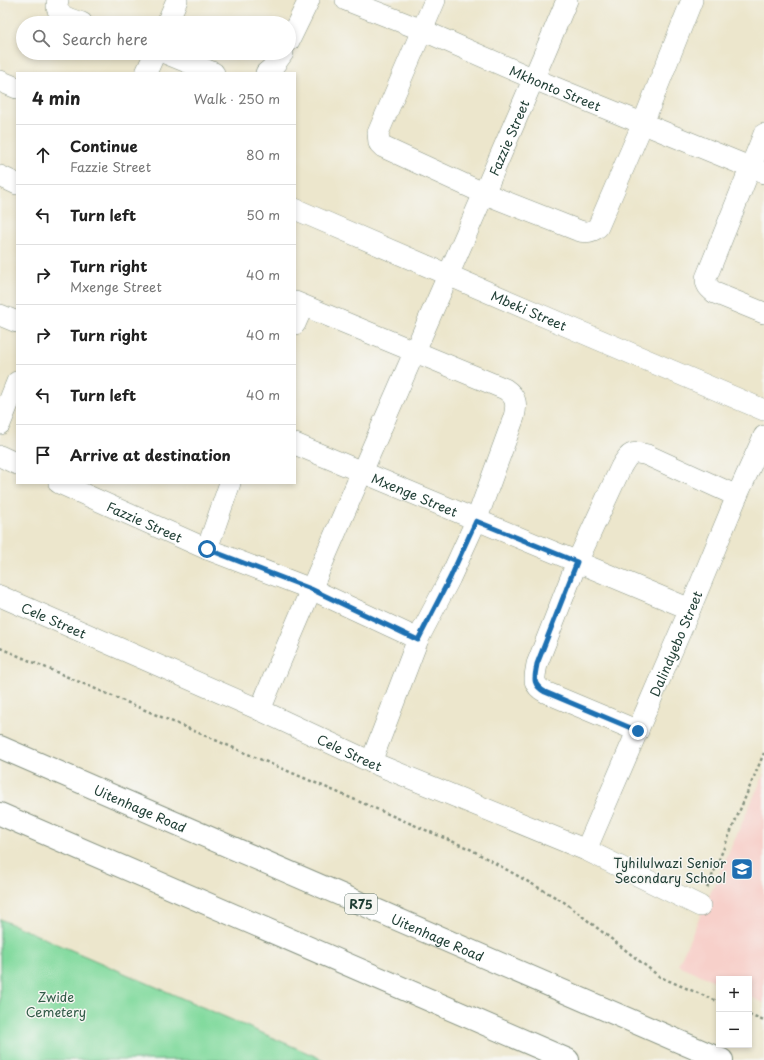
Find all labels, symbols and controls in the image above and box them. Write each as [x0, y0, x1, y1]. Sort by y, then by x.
search box [16, 16, 296, 60]
icon: search [30, 27, 52, 49]
text: Search here [62, 27, 148, 50]
street label: Mkhonto Street [507, 60, 604, 115]
text: 4 min [32, 85, 80, 111]
text: Walk · 250 m [194, 89, 280, 108]
street label: Fazzie Street [483, 97, 533, 178]
text: Continue [70, 134, 138, 157]
icon: ahead [32, 144, 54, 166]
text: 80 m [246, 145, 280, 164]
text: Fazzie Street [70, 157, 151, 176]
text: Turn left [70, 203, 136, 226]
icon: left [32, 204, 54, 226]
text: 50 m [246, 205, 280, 224]
text: Turn right [70, 254, 147, 277]
icon: right [32, 264, 54, 286]
text: 40 m [246, 265, 280, 284]
text: Mxenge Street [70, 277, 162, 296]
street label: Mbeki Street [488, 285, 570, 335]
text: Turn right [70, 323, 147, 346]
icon: right [32, 324, 54, 346]
text: 40 m [246, 325, 280, 344]
text: Turn left [70, 383, 136, 406]
icon: left [32, 384, 54, 406]
text: 40 m [246, 385, 280, 404]
text: Arrive at destination [70, 443, 231, 466]
icon: arrive [32, 444, 54, 466]
street label: Mxenge Street [369, 468, 461, 521]
street label: Fazzie Street [104, 496, 186, 546]
route start [198, 540, 216, 558]
street label: Dalindyebo Street [644, 588, 706, 699]
street label: Cele Street [19, 597, 90, 642]
route end [629, 722, 647, 740]
street label: Cele Street [314, 729, 385, 775]
street label: Uitenhage Road [91, 779, 190, 836]
place label: Tyhilulwazi Senior Secondary School [613, 853, 726, 887]
school or university icon: Tyhilulwazi Senior Secondary School [729, 856, 755, 882]
road number: R75 [345, 894, 377, 914]
street label: Uitenhage Road [388, 908, 487, 965]
map controls [716, 976, 752, 1048]
button: + [716, 976, 752, 1012]
park label: Zwide Cemetery [26, 987, 86, 1021]
button: − [716, 1012, 752, 1048]

